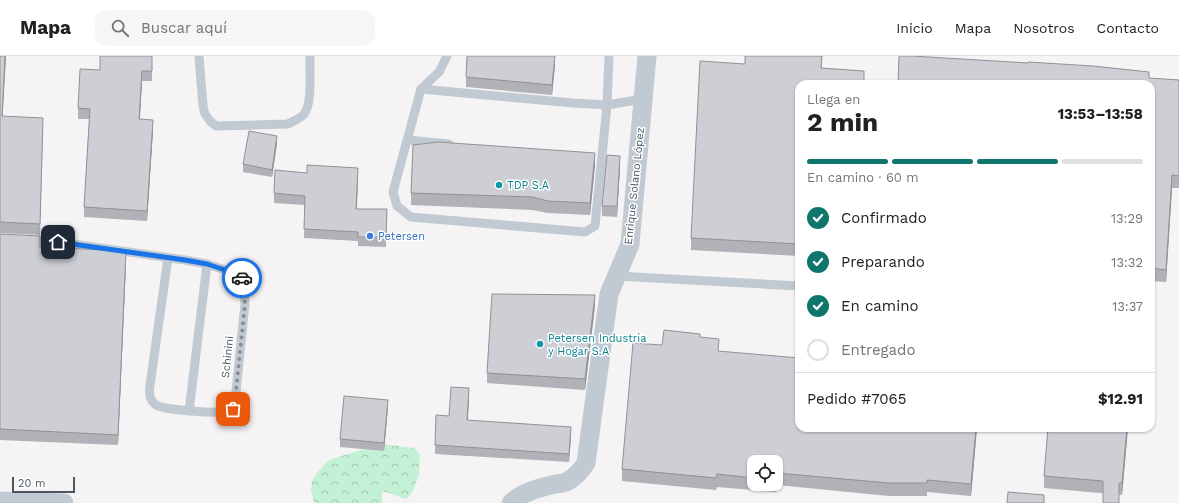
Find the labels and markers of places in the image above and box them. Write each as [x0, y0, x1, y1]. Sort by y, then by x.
place label: TDP S.A [507, 179, 549, 192]
marker: TDP S.A [494, 180, 504, 190]
pin [41, 225, 75, 259]
place label: Petersen [378, 230, 425, 243]
marker: Petersen [365, 231, 375, 241]
place label: Petersen Industria y Hogar S.A [548, 332, 646, 358]
marker: Petersen Industria y Hogar S.A [535, 339, 545, 349]
pin [216, 392, 250, 426]

